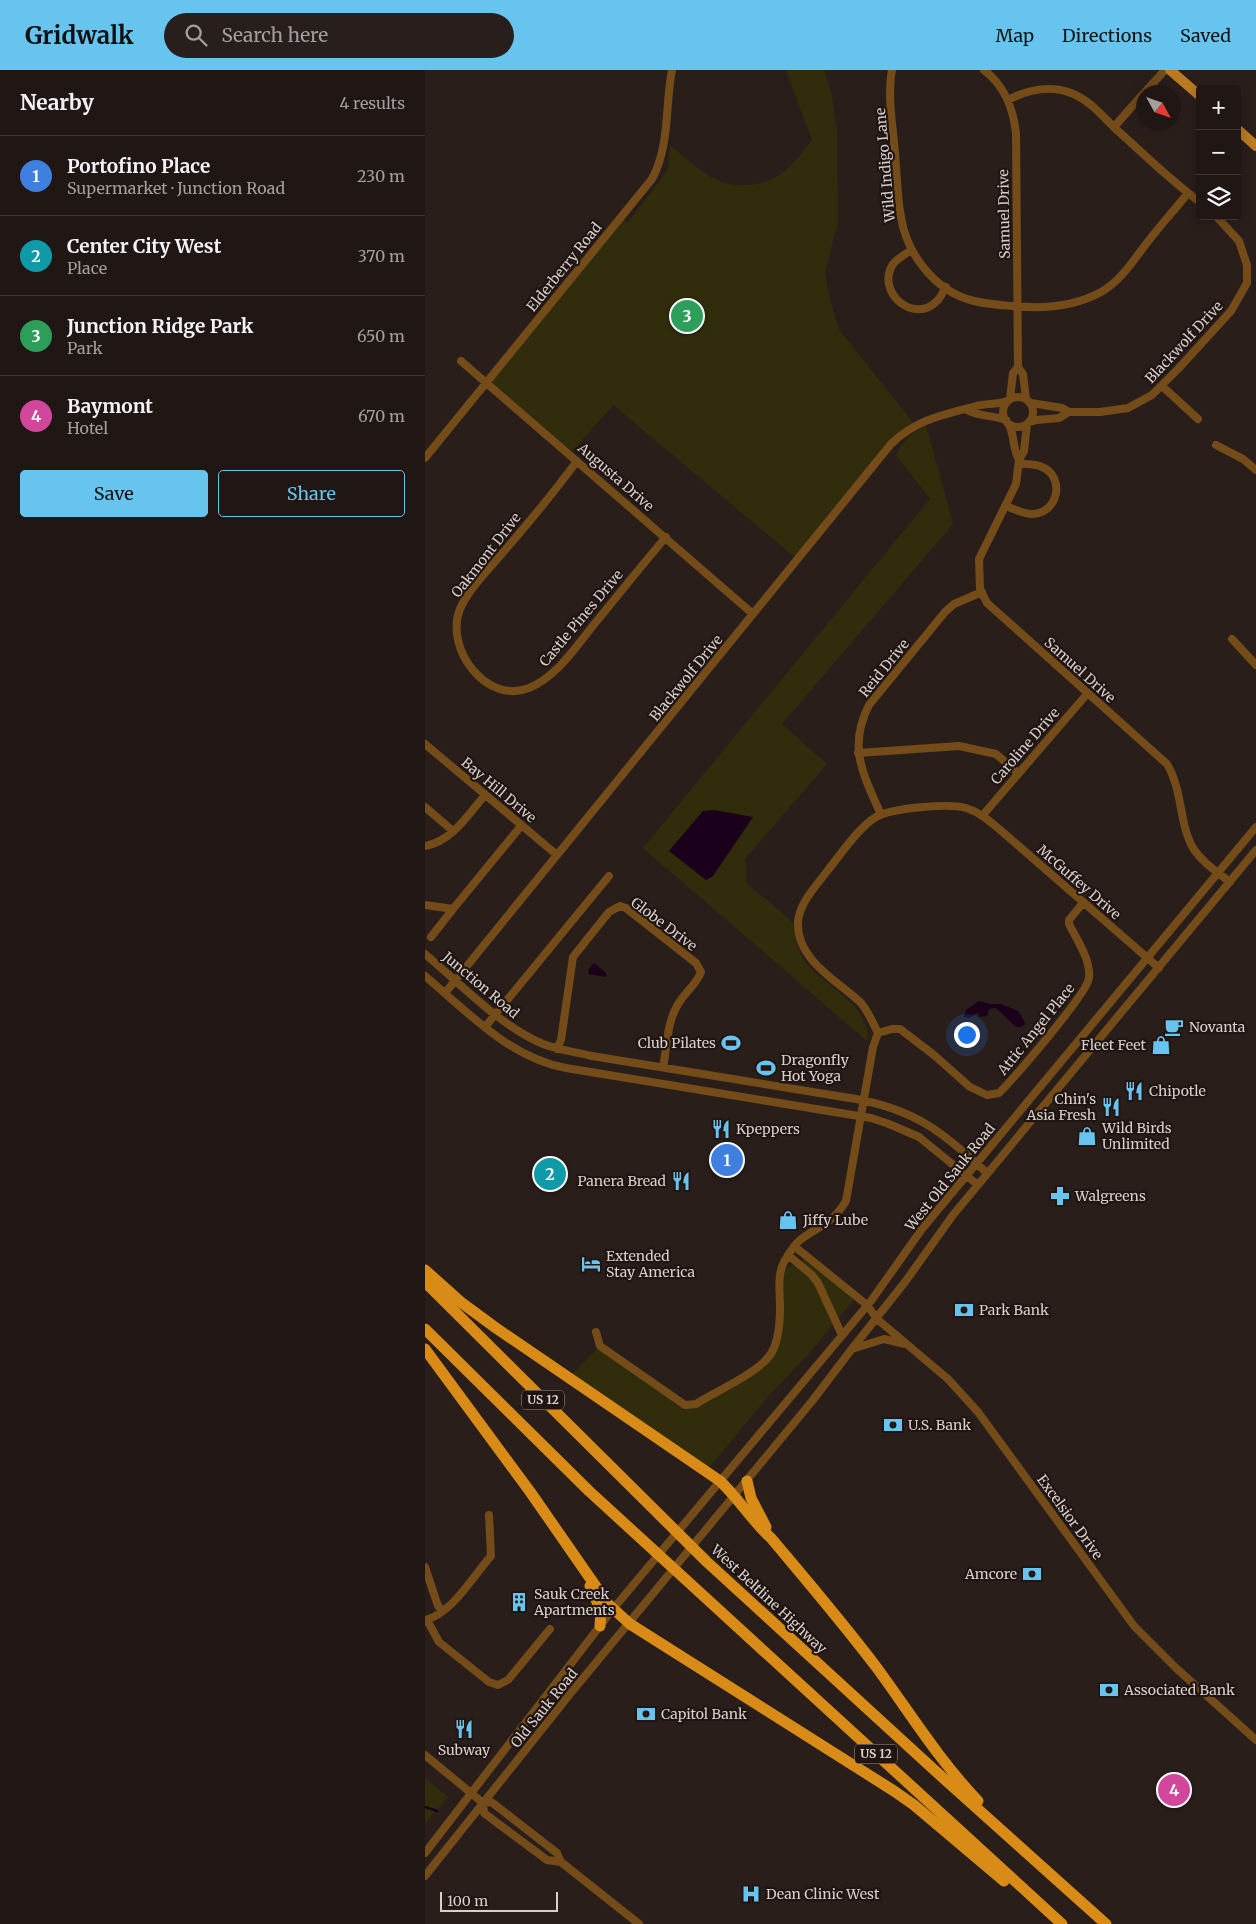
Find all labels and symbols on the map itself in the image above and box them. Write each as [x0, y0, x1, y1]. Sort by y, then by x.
north arrow [1136, 85, 1181, 130]
street label: Wild Indigo Lane [871, 107, 899, 224]
street label: Samuel Drive [994, 169, 1014, 259]
street label: Elderberry Road [522, 218, 606, 315]
pin: 3 [671, 297, 703, 335]
street label: Blackwolf Drive [1141, 297, 1227, 387]
street label: Augusta Drive [573, 438, 658, 515]
street label: Oakmont Drive [447, 509, 525, 601]
street label: Castle Pines Drive [535, 566, 627, 670]
street label: Blackwolf Drive [646, 631, 726, 725]
street label: Samuel Drive [1041, 633, 1119, 707]
street label: Reid Drive [855, 635, 913, 701]
street label: Caroline Drive [987, 704, 1063, 788]
street label: Bay Hill Drive [458, 753, 540, 827]
street label: McGuffey Drive [1033, 841, 1125, 923]
street label: Globe Drive [627, 893, 701, 955]
street label: Junction Road [438, 947, 523, 1023]
street label: Attic Angel Place [993, 979, 1079, 1079]
cafe icon: Novanta [1163, 1016, 1185, 1038]
place label: Novanta [1189, 1018, 1246, 1036]
your location [954, 1022, 980, 1048]
sports icon: Club Pilates [720, 1032, 742, 1054]
place label: Club Pilates [638, 1034, 716, 1052]
shop icon: Fleet Feet [1150, 1034, 1172, 1056]
place label: Fleet Feet [1081, 1036, 1147, 1054]
place label: Dragonfly Hot Yoga [781, 1051, 850, 1085]
sports icon: Dragonfly Hot Yoga [755, 1057, 777, 1079]
restaurant icon: Chipotle [1123, 1080, 1145, 1102]
place label: Chipotle [1149, 1082, 1206, 1100]
place label: Chin's Asia Fresh [1026, 1090, 1096, 1124]
restaurant icon: Chin's Asia Fresh [1100, 1096, 1122, 1118]
restaurant icon: Kpeppers [710, 1118, 732, 1140]
street label: West Old Sauk Road [900, 1119, 999, 1235]
place label: Wild Birds Unlimited [1101, 1119, 1172, 1153]
place label: Kpeppers [736, 1120, 800, 1138]
shop icon: Wild Birds Unlimited [1076, 1125, 1098, 1147]
pin: 1 [711, 1141, 743, 1179]
pin: 2 [534, 1155, 566, 1193]
restaurant icon: Panera Bread [670, 1170, 692, 1192]
place label: Panera Bread [578, 1172, 667, 1190]
pharmacy icon: Walgreens [1049, 1185, 1071, 1207]
place label: Walgreens [1074, 1187, 1146, 1205]
shop icon: Jiffy Lube [777, 1209, 799, 1231]
place label: Jiffy Lube [802, 1211, 868, 1229]
place label: Extended Stay America [606, 1247, 695, 1281]
hotel icon: Extended Stay America [580, 1253, 602, 1275]
bank icon: Park Bank [953, 1299, 975, 1321]
place label: Park Bank [979, 1301, 1049, 1319]
road number: US 12 [522, 1390, 564, 1410]
bank icon: U.S. Bank [882, 1414, 904, 1436]
place label: U.S. Bank [908, 1416, 971, 1434]
street label: Excelsior Drive [1033, 1471, 1107, 1563]
street label: West Beltline Highway [707, 1540, 831, 1658]
bank icon: Amcore [1021, 1563, 1043, 1585]
place label: Amcore [964, 1565, 1017, 1583]
place label: Sauk Creek Apartments [533, 1585, 615, 1619]
building icon: Sauk Creek Apartments [508, 1591, 530, 1613]
street label: Old Sauk Road [507, 1664, 582, 1751]
bank icon: Associated Bank [1098, 1679, 1120, 1701]
place label: Associated Bank [1123, 1681, 1235, 1699]
bank icon: Capitol Bank [635, 1703, 657, 1725]
place label: Capitol Bank [661, 1705, 747, 1723]
restaurant icon: Subway [453, 1718, 475, 1740]
place label: Subway [438, 1741, 491, 1759]
road number: US 12 [855, 1745, 897, 1764]
pin: 4 [1158, 1771, 1190, 1809]
hospital icon: Dean Clinic West [740, 1883, 762, 1905]
place label: Dean Clinic West [766, 1885, 880, 1903]
scale bar [440, 1889, 557, 1912]

